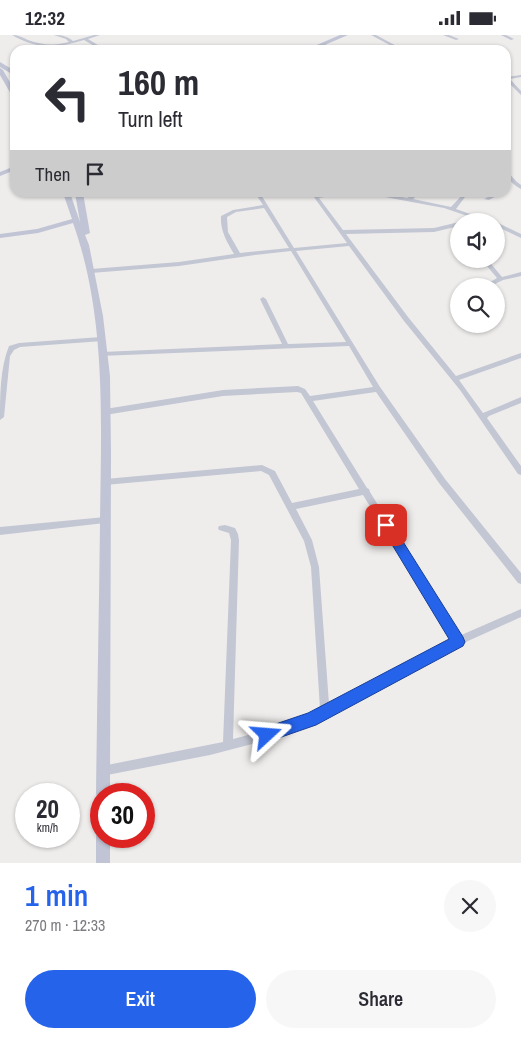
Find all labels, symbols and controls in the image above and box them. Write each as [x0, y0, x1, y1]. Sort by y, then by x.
text: 12:32 [25, 5, 65, 31]
text: 160 m [118, 59, 199, 106]
icon: left [35, 65, 100, 130]
text: Turn left [118, 104, 183, 134]
icon: arrive [81, 160, 109, 188]
text: Then [35, 161, 71, 187]
map controls [450, 213, 505, 333]
button: sound [450, 213, 505, 268]
button: search [450, 278, 505, 333]
pin [365, 504, 407, 546]
icon: arrive [372, 511, 400, 539]
position arrow [240, 708, 292, 760]
speed limit sign: 30 [90, 783, 155, 848]
text: 20 [36, 792, 59, 826]
text: km/h [37, 820, 58, 836]
text: 1 min [25, 875, 88, 915]
button: close [444, 880, 496, 932]
text: 270 m · 12:33 [25, 914, 105, 936]
button: Exit [25, 970, 256, 1028]
button: Share [266, 970, 496, 1028]

